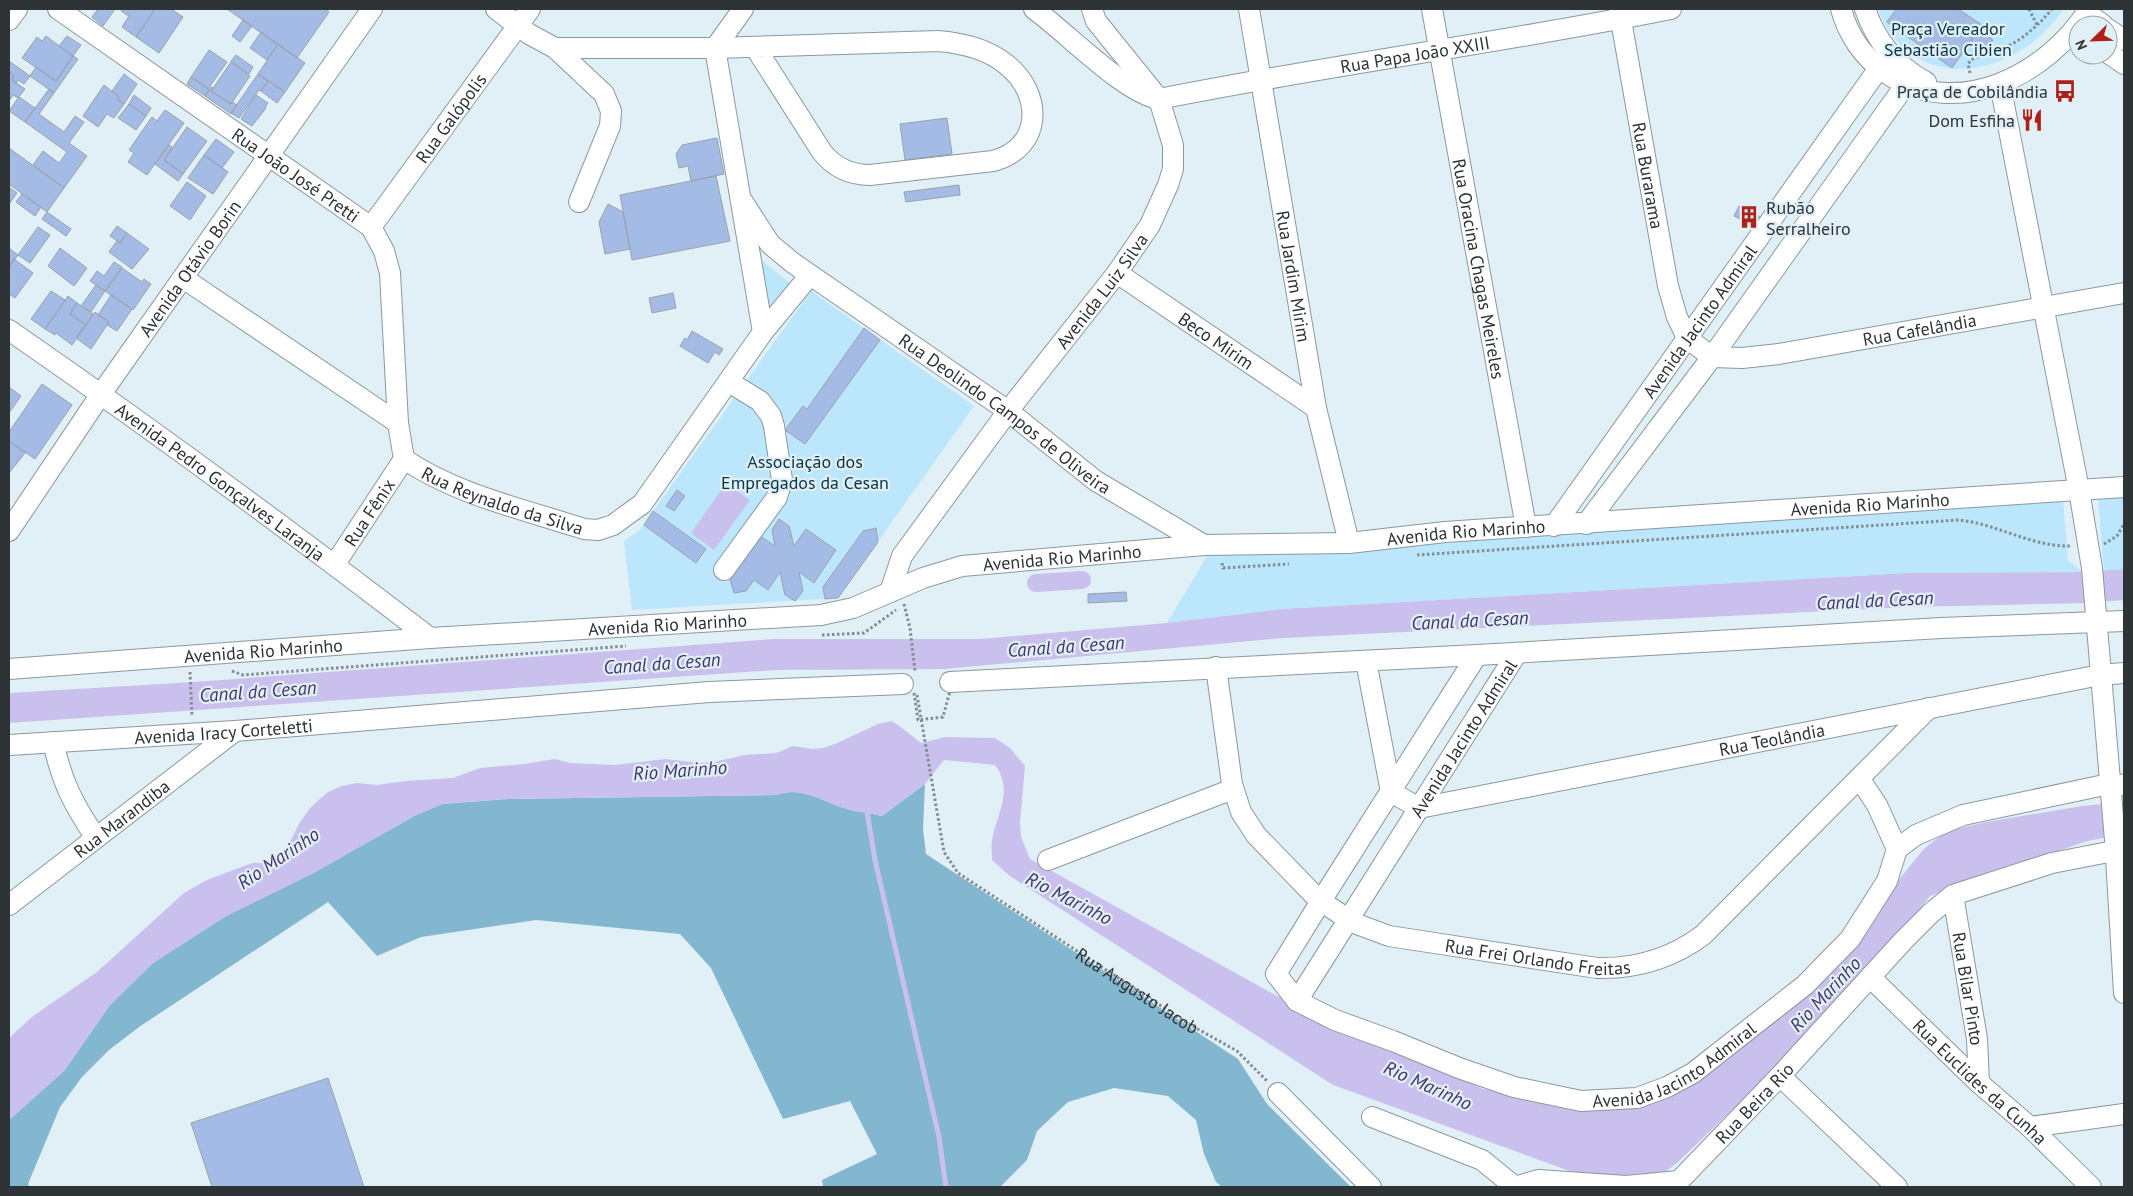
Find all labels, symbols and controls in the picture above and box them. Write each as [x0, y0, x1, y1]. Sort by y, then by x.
north arrow [2068, 15, 2118, 65]
park label: Praça Vereador Sebastião Cibien [1884, 17, 2012, 61]
street label: Rua Papa João XXIII [1338, 30, 1491, 78]
text: N [2071, 37, 2091, 53]
street label: Rua Galópolis [410, 68, 491, 168]
bus stop icon: Praça de Cobilândia [2052, 78, 2078, 104]
place label: Praça de Cobilândia [1897, 80, 2048, 103]
restaurant icon: Dom Esfiha [2019, 107, 2045, 133]
place label: Dom Esfiha [1928, 109, 2015, 132]
street label: Rua Burarama [1628, 120, 1669, 231]
street label: Rua João José Pretti [228, 122, 364, 227]
street label: Rua Oracina Chagas Meireles [1448, 157, 1510, 381]
street label: Avenida Otávio Borin [134, 195, 246, 341]
place label: Rubão Serralheiro [1766, 196, 1851, 240]
building icon: Rubão Serralheiro [1736, 204, 1762, 230]
street label: Rua Jardim Mirim [1272, 209, 1316, 344]
street label: Avenida Luiz Silva [1050, 229, 1153, 353]
street label: Avenida Jacinto Admiral [1637, 240, 1762, 402]
street label: Beco Mirim [1174, 307, 1258, 374]
street label: Rua Cafelândia [1861, 308, 1978, 351]
street label: Rua Deolindo Campos de Oliveira [895, 328, 1115, 499]
street label: Avenida Pedro Gonçalves Laranja [111, 397, 330, 566]
park label: Associação dos Empregados da Cesan [721, 450, 889, 494]
street label: Rua Reynaldo da Silva [418, 461, 586, 540]
street label: Rua Fênix [338, 474, 400, 550]
street label: Avenida Rio Marinho [1790, 487, 1950, 521]
street label: Avenida Rio Marinho [1385, 514, 1546, 550]
street label: Avenida Rio Marinho [982, 539, 1142, 576]
water label: Canal da Cesan [1816, 585, 1934, 615]
water label: Canal da Cesan [1411, 605, 1529, 635]
street label: Avenida Rio Marinho [587, 608, 748, 640]
water label: Canal da Cesan [1007, 630, 1125, 662]
street label: Avenida Rio Marinho [183, 633, 344, 668]
water label: Canal da Cesan [603, 647, 721, 679]
street label: Avenida Jacinto Admiral [1405, 654, 1522, 821]
water label: Canal da Cesan [199, 675, 317, 707]
street label: Avenida Iracy Corteletti [134, 713, 314, 749]
street label: Rua Teolândia [1717, 718, 1827, 761]
water label: Rio Marinho [632, 755, 728, 785]
street label: Rua Marandiba [69, 774, 174, 863]
water label: Rio Marinho [232, 822, 324, 894]
water label: Rio Marinho [1022, 866, 1116, 930]
street label: Rua Bilar Pinto [1948, 930, 1989, 1046]
street label: Rua Frei Orlando Freitas [1444, 933, 1632, 980]
street label: Rua Augusto Jacob [1072, 942, 1203, 1039]
water label: Rio Marinho [1784, 951, 1866, 1037]
street label: Rua Euclides da Cunha [1908, 1014, 2052, 1149]
street label: Avenida Jacinto Admiral [1592, 1016, 1761, 1112]
water label: Rio Marinho [1380, 1055, 1476, 1115]
street label: Rua Beira Rio [1710, 1057, 1798, 1148]

